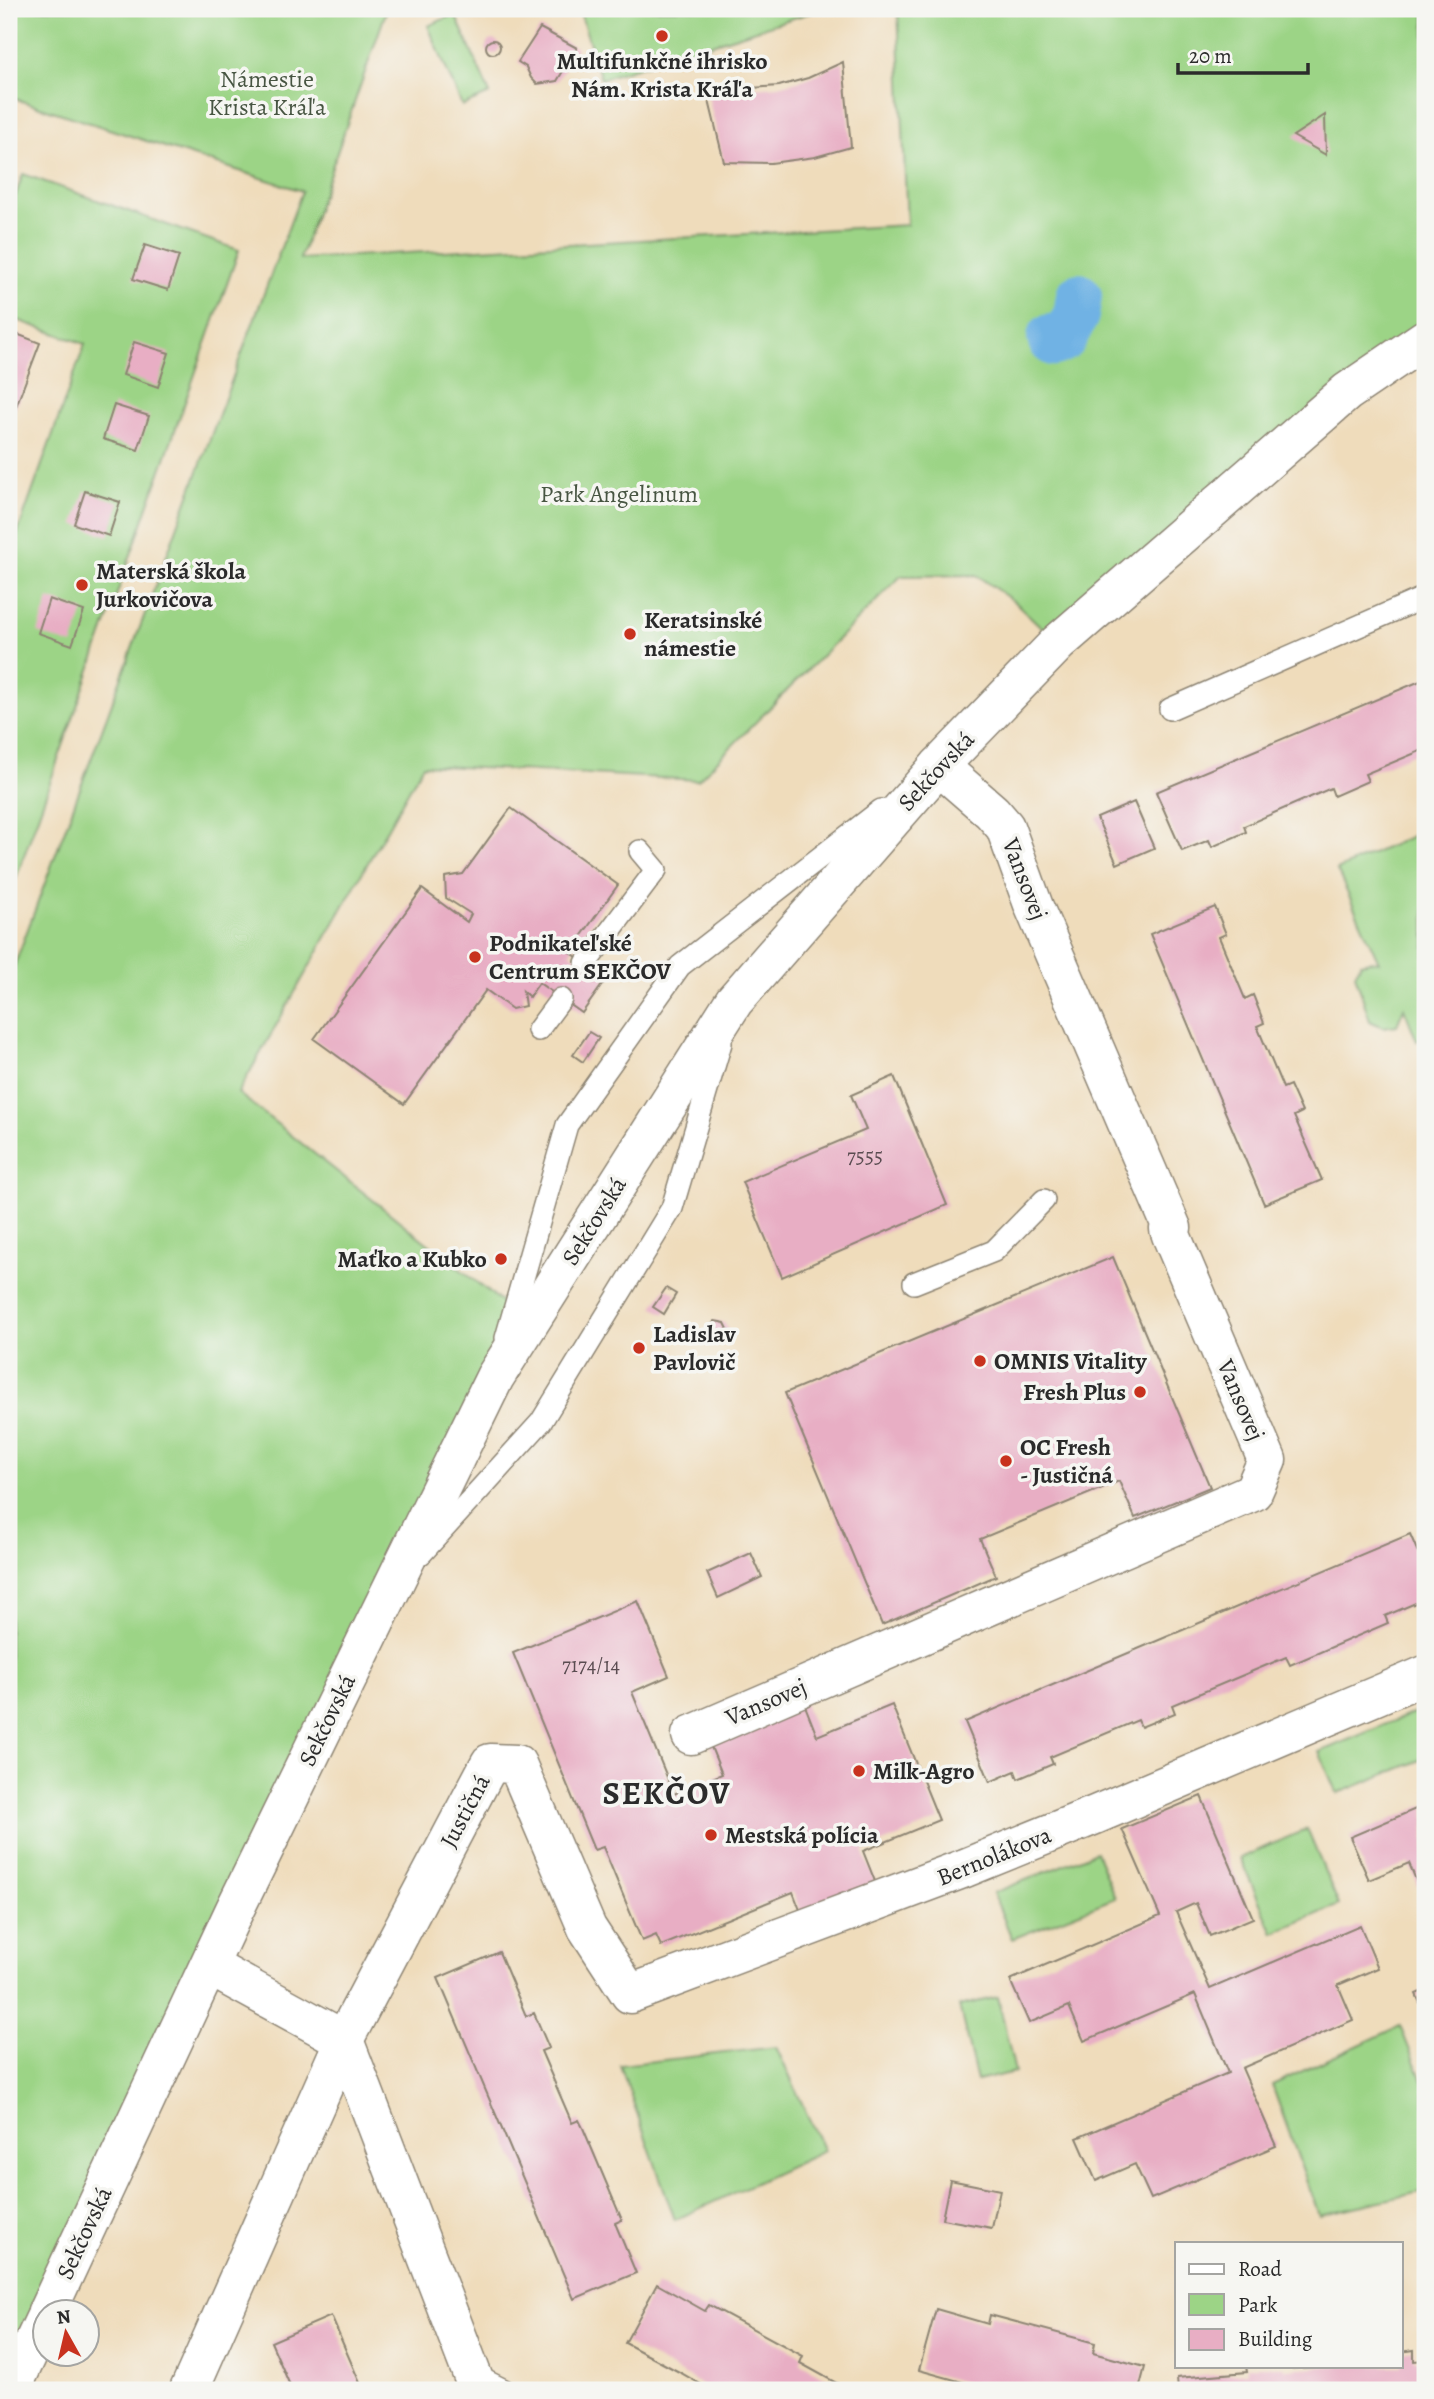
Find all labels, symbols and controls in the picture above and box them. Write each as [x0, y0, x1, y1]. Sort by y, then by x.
marker: Multifunkčné ihrisko Nám. Krista Kráľa [654, 28, 670, 44]
scale bar [1178, 32, 1308, 76]
text: 20 m [1189, 42, 1232, 70]
place label: Multifunkčné ihrisko Nám. Krista Kráľa [556, 45, 768, 105]
park label: Námestie Krista Kráľa [208, 63, 327, 123]
park label: Park Angelinum [540, 478, 698, 510]
place label: Materská škola Jurkovičova [96, 555, 246, 615]
marker: Materská škola Jurkovičova [74, 577, 90, 593]
place label: Keratsinské námestie [644, 604, 762, 664]
marker: Keratsinské námestie [622, 626, 638, 642]
street label: Sekčovská [891, 723, 982, 818]
street label: Vansovej [994, 833, 1055, 925]
place label: Podnikateľské Centrum SEKČOV [489, 927, 672, 987]
marker: Podnikateľské Centrum SEKČOV [467, 949, 483, 965]
house number: 7555 [847, 1142, 883, 1170]
street label: Sekčovská [554, 1170, 634, 1271]
place label: Maťko a Kubko [337, 1243, 487, 1275]
marker: Maťko a Kubko [493, 1251, 509, 1267]
place label: Ladislav Pavlovič [653, 1318, 737, 1378]
marker: Ladislav Pavlovič [631, 1340, 647, 1356]
place label: OMNIS Vitality [994, 1345, 1147, 1377]
marker: OMNIS Vitality [972, 1353, 988, 1369]
street label: Vansovej [1209, 1354, 1272, 1446]
place label: Fresh Plus [1023, 1376, 1126, 1408]
marker: Fresh Plus [1132, 1384, 1148, 1400]
place label: OC Fresh - Justičná [1020, 1431, 1113, 1491]
marker: OC Fresh - Justičná [998, 1453, 1014, 1469]
house number: 7174/14 [562, 1651, 620, 1679]
street label: Sekčovská [291, 1668, 363, 1771]
street label: Vansovej [720, 1671, 812, 1734]
place label: Milk-Agro [873, 1755, 975, 1787]
marker: Milk-Agro [851, 1763, 867, 1779]
street label: Justičná [432, 1768, 498, 1853]
district label: SEKČOV [603, 1771, 731, 1815]
street label: Bernolákova [932, 1818, 1057, 1893]
place label: Mestská polícia [725, 1819, 879, 1851]
marker: Mestská polícia [703, 1827, 719, 1843]
street label: Sekčovská [49, 2181, 120, 2285]
legend [1175, 2242, 1402, 2368]
text: Road [1238, 2255, 1282, 2283]
text: Park [1238, 2291, 1278, 2319]
north arrow [32, 2298, 102, 2368]
text: N [55, 2303, 73, 2331]
text: Building [1238, 2325, 1313, 2353]

